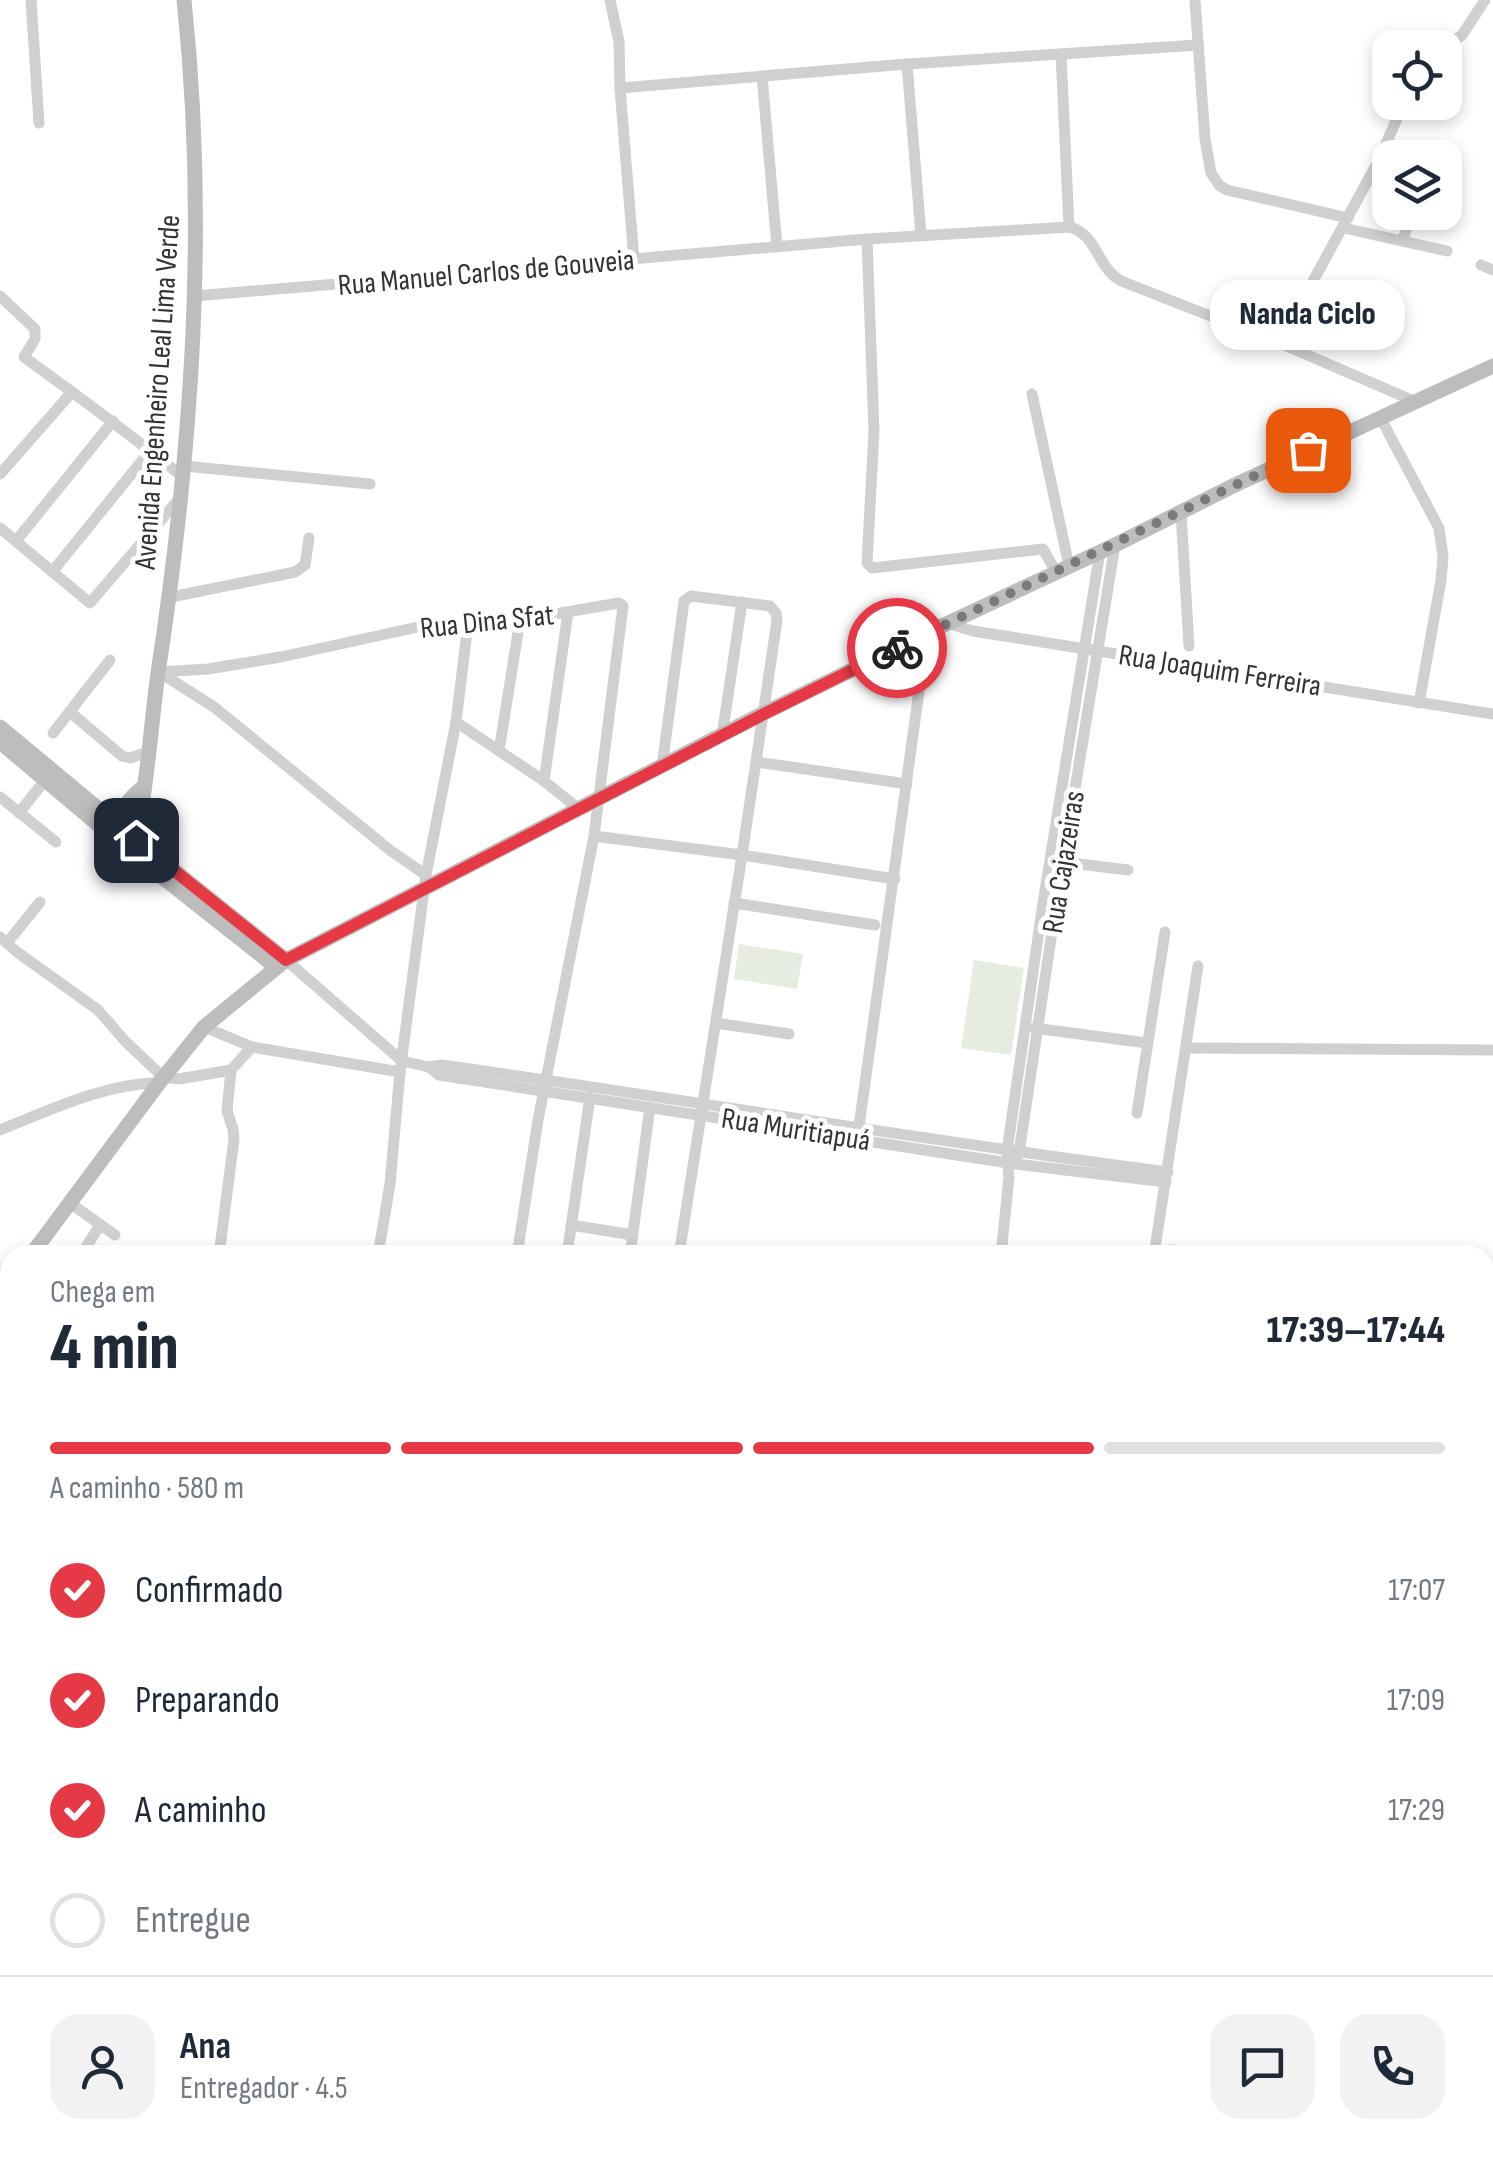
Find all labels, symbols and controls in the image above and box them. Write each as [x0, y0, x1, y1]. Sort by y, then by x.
map controls [1372, 30, 1462, 230]
button: locate [1372, 30, 1462, 120]
button: layers [1372, 140, 1462, 230]
street label: Avenida Engenheiro Leal Lima Verde [128, 214, 188, 572]
street label: Rua Manuel Carlos de Gouveia [336, 242, 636, 304]
callout: Nanda Ciclo [1210, 280, 1406, 350]
text: Nanda Ciclo [1239, 295, 1376, 334]
pin [1266, 408, 1351, 493]
icon: bag [1281, 423, 1336, 478]
street label: Rua Dina Sfat [419, 597, 556, 647]
courier [847, 598, 947, 698]
icon: bike [870, 621, 925, 676]
street label: Rua Joaquim Ferreira [1116, 637, 1324, 705]
street label: Rua Cajazeiras [1035, 788, 1093, 936]
pin [94, 798, 179, 883]
icon: home [109, 813, 164, 868]
street label: Rua Muritiapuá [719, 1100, 873, 1160]
text: Chega em [50, 1273, 155, 1312]
text: 17:39–17:44 [1267, 1308, 1445, 1353]
text: 4 min [50, 1310, 179, 1388]
text: A caminho · 580 m [50, 1469, 244, 1508]
icon: check [50, 1563, 105, 1618]
text: Confirmado [135, 1568, 283, 1613]
text: 17:07 [1388, 1571, 1445, 1610]
icon: check [50, 1673, 105, 1728]
text: Preparando [135, 1678, 280, 1723]
text: 17:09 [1387, 1681, 1445, 1720]
icon: check [50, 1783, 105, 1838]
text: A caminho [135, 1788, 266, 1833]
text: 17:29 [1388, 1791, 1445, 1830]
text: Entregue [135, 1898, 251, 1943]
button: person [50, 2014, 155, 2119]
button: chat [1210, 2014, 1315, 2119]
button: phone [1340, 2014, 1445, 2119]
text: Ana [180, 2024, 231, 2069]
text: Entregador · 4.5 [180, 2069, 348, 2108]

